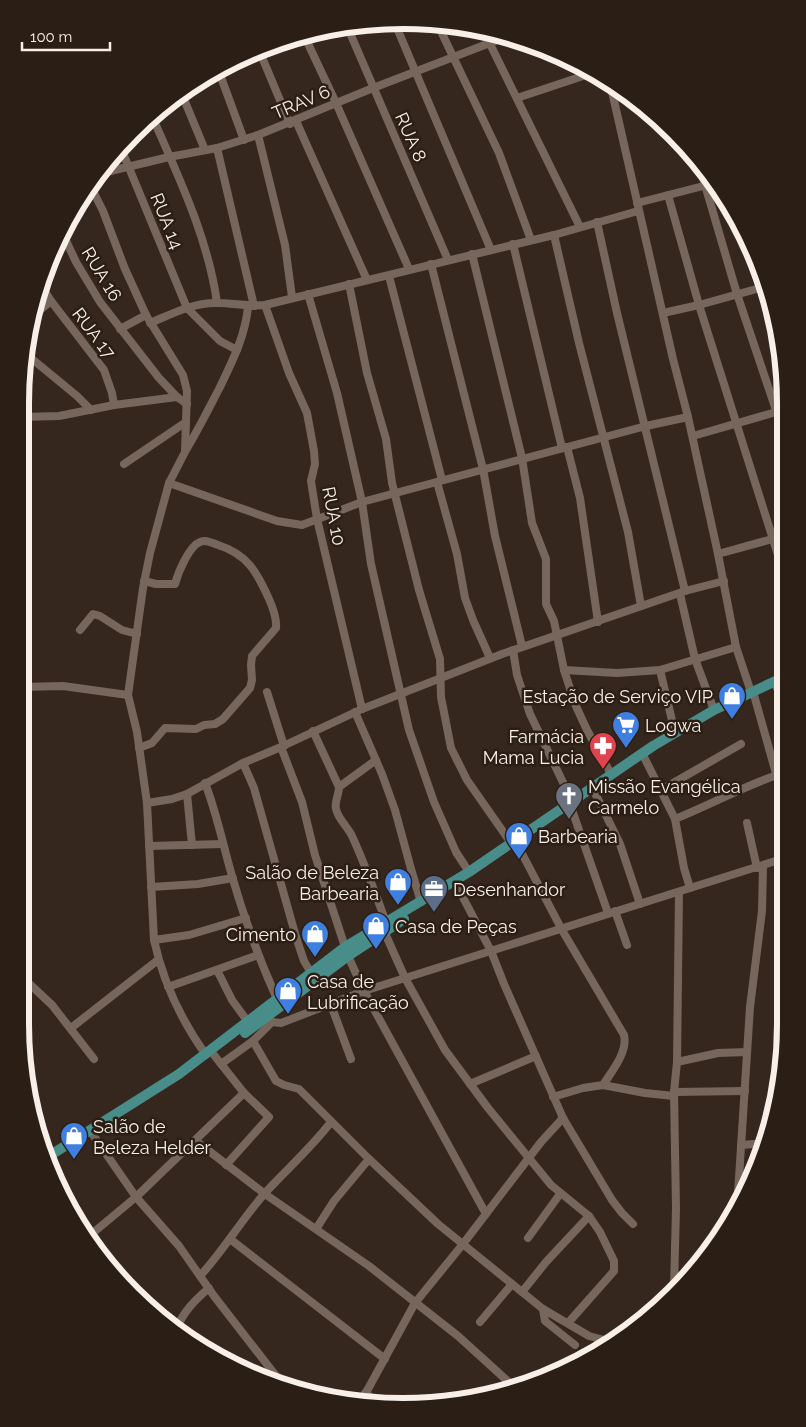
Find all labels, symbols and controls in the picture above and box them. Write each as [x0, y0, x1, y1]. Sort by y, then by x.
scale bar [22, 20, 110, 52]
text: 100 m [30, 28, 72, 46]
street label: TRAV 6 [269, 80, 333, 124]
street label: RUA 8 [391, 109, 431, 165]
street label: RUA 14 [146, 190, 188, 252]
street label: RUA 16 [78, 243, 126, 305]
street label: RUA 17 [68, 303, 120, 363]
street label: RUA 10 [318, 485, 350, 547]
shop icon: Estação de Serviço VIP [717, 681, 747, 720]
place label: Estação de Serviço VIP [523, 686, 713, 707]
supermarket icon: Logwa [611, 710, 641, 749]
place label: Logwa [645, 715, 701, 736]
place label: Farmácia Mama Lucia [483, 726, 584, 768]
pharmacy icon: Farmácia Mama Lucia [588, 731, 618, 770]
place label: Missão Evangélica Carmelo [588, 776, 741, 818]
church icon: Missão Evangélica Carmelo [554, 781, 584, 820]
shop icon: Barbearia [504, 821, 534, 860]
place label: Barbearia [538, 826, 618, 847]
place label: Salão de Beleza Barbearia [245, 862, 379, 904]
shop icon: Salão de Beleza Barbearia [383, 867, 413, 906]
office icon: Desenhandor [419, 874, 449, 913]
place label: Desenhandor [453, 879, 566, 900]
shop icon: Casa de Peças [361, 911, 391, 950]
place label: Casa de Peças [395, 916, 517, 937]
shop icon: Cimento [300, 919, 330, 958]
place label: Cimento [226, 924, 296, 945]
place label: Casa de Lubrificação [307, 971, 409, 1013]
shop icon: Casa de Lubrificação [273, 976, 303, 1015]
place label: Salão de Beleza Helder [93, 1116, 212, 1158]
shop icon: Salão de Beleza Helder [59, 1121, 89, 1160]

